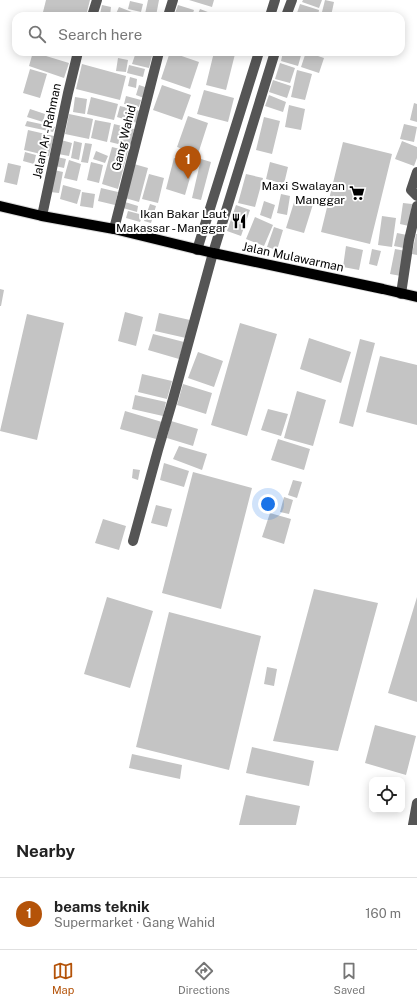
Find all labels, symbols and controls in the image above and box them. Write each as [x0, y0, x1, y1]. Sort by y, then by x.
search box [12, 12, 405, 56]
icon: search [26, 23, 48, 45]
text: Search here [58, 26, 142, 43]
street label: Jalan Ar - Rahman [30, 82, 64, 180]
street label: Gang Wahid [109, 104, 139, 172]
pin: 1 [175, 146, 201, 179]
place label: Maxi Swalayan Manggar [261, 179, 345, 207]
supermarket icon: Maxi Swalayan Manggar [348, 184, 366, 202]
place label: Ikan Bakar Laut Makassar - Manggar [116, 207, 227, 235]
restaurant icon: Ikan Bakar Laut Makassar - Manggar [230, 212, 248, 230]
street label: Jalan Mulawarman [241, 239, 345, 275]
your location [258, 494, 278, 514]
map controls [369, 777, 405, 813]
button: locate [369, 777, 405, 813]
text: Nearby [16, 841, 75, 861]
text: beams teknik [54, 898, 150, 915]
text: 1 [26, 906, 32, 921]
text: 160 m [365, 906, 401, 921]
text: Supermarket · Gang Wahid [54, 915, 215, 930]
tab: Map [52, 960, 74, 996]
tab: Directions [178, 960, 230, 996]
tab: Saved [334, 960, 365, 996]

